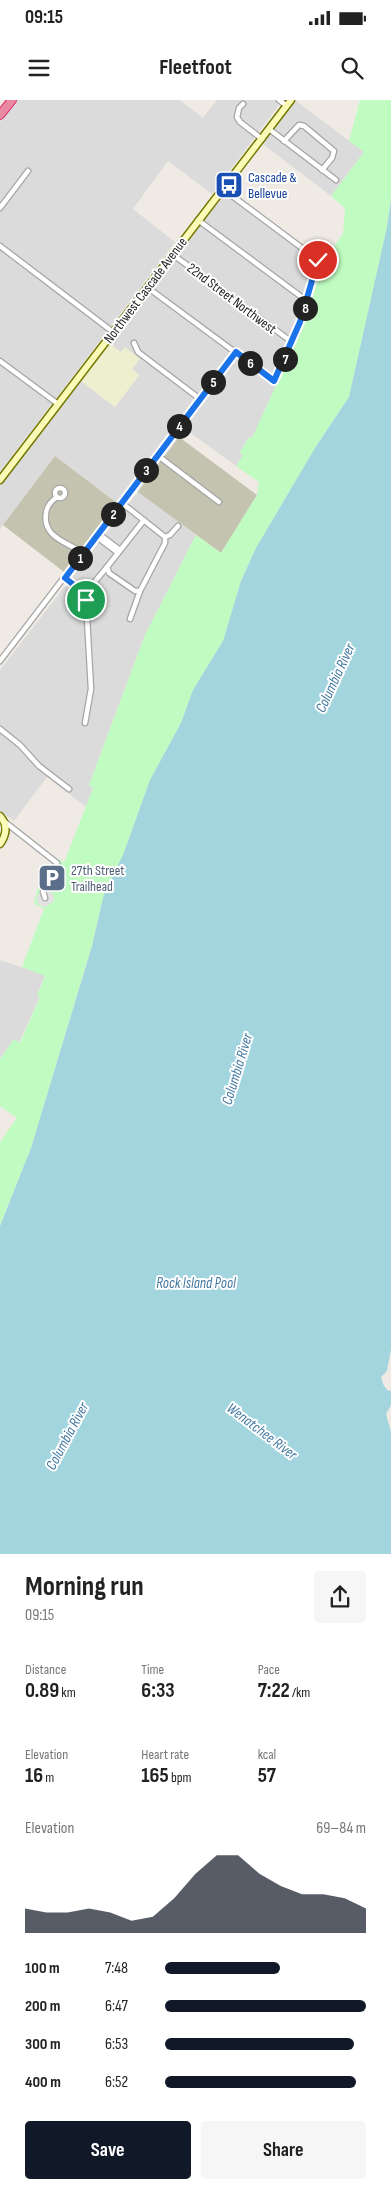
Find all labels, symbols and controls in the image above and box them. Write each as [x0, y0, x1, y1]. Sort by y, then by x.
text: 09:15 [25, 6, 63, 29]
icon: menu [25, 54, 53, 82]
text: Fleetfoot [159, 54, 232, 81]
icon: search [338, 54, 366, 82]
place label: Cascade & Bellevue [248, 169, 297, 202]
bus stop icon: Cascade & Bellevue [214, 170, 244, 200]
street label: Northwest Cascade Avenue [100, 234, 191, 347]
pin [297, 239, 339, 281]
icon: check [304, 246, 332, 274]
street label: 22nd Street Northwest [184, 259, 280, 338]
pin: 8 [292, 296, 318, 320]
text: 8 [302, 300, 309, 317]
pin: 7 [272, 346, 298, 372]
pin: 6 [238, 350, 262, 376]
text: 7 [282, 351, 289, 368]
text: 6 [247, 355, 254, 372]
pin: 5 [200, 370, 226, 394]
text: 5 [210, 374, 217, 391]
pin: 4 [166, 414, 192, 438]
text: 4 [176, 418, 183, 435]
pin: 3 [134, 458, 158, 482]
text: 3 [143, 462, 150, 479]
pin: 2 [100, 502, 126, 526]
text: 2 [110, 506, 117, 523]
pin: 1 [68, 546, 92, 570]
text: 1 [78, 550, 83, 567]
pin [65, 579, 107, 621]
icon: arrive [72, 586, 100, 614]
water label: Columbia River [311, 640, 360, 716]
place label: 27th Street Trailhead [71, 862, 125, 895]
parking icon: 27th Street Trailhead [37, 863, 67, 893]
water label: Columbia River [218, 1030, 258, 1107]
water label: Rock Island Pool [156, 1274, 237, 1293]
water label: Columbia River [42, 1399, 94, 1473]
water label: Wenatchee River [223, 1399, 301, 1464]
text: Morning run [25, 1570, 144, 1603]
button: share [314, 1571, 366, 1623]
text: 09:15 [25, 1606, 54, 1625]
text: Distance [25, 1661, 66, 1678]
text: Time [141, 1661, 164, 1678]
text: Pace [258, 1661, 280, 1678]
text: 0.89 [25, 1678, 59, 1703]
text: 6:33 [141, 1678, 175, 1703]
text: 7:22 [258, 1678, 290, 1703]
text: km [59, 1684, 76, 1701]
text: /km [290, 1684, 310, 1701]
text: Elevation [25, 1746, 68, 1763]
text: Heart rate [141, 1746, 189, 1763]
text: kcal [258, 1746, 276, 1763]
text: 16 [25, 1763, 43, 1788]
text: 165 [141, 1763, 169, 1788]
text: 57 [258, 1763, 276, 1788]
text: m [43, 1769, 54, 1786]
text: bpm [169, 1769, 192, 1786]
text: Elevation [25, 1819, 74, 1838]
text: 69–84 m [316, 1819, 366, 1838]
text: 100 m [25, 1959, 60, 1978]
text: 7:48 [105, 1959, 128, 1978]
text: 200 m [25, 1997, 60, 2016]
text: 6:47 [105, 1997, 128, 2016]
text: 300 m [25, 2035, 61, 2054]
text: 6:53 [105, 2035, 128, 2054]
text: 400 m [25, 2073, 61, 2092]
text: 6:52 [105, 2073, 128, 2092]
button: Save [25, 2121, 191, 2179]
button: Share [201, 2121, 366, 2179]

